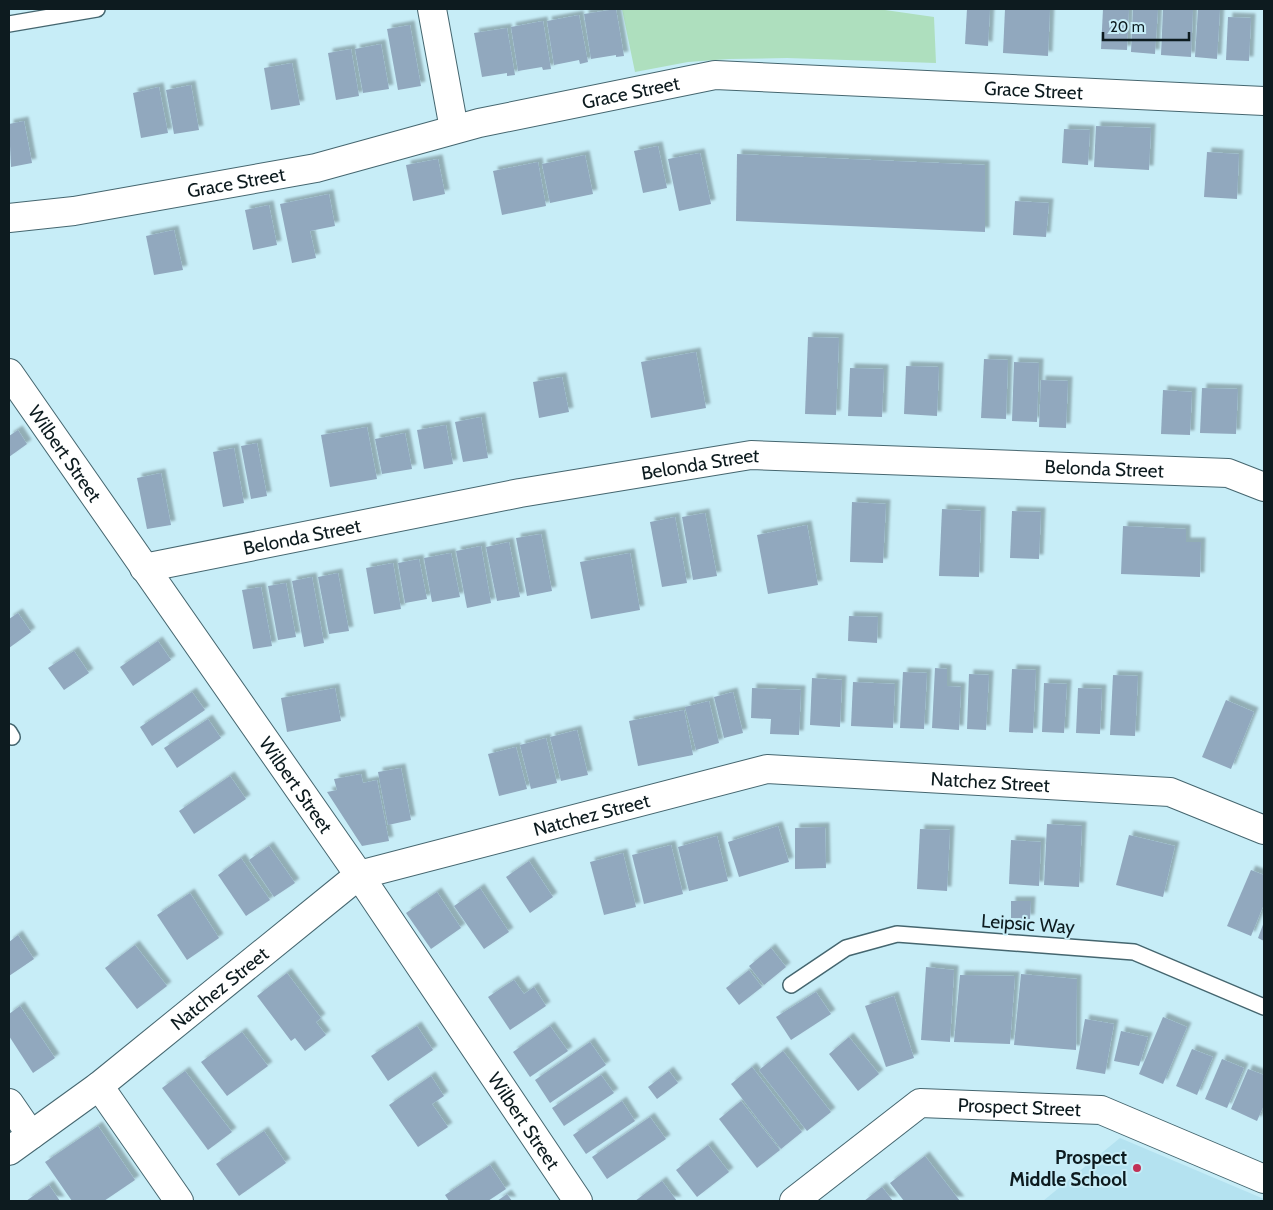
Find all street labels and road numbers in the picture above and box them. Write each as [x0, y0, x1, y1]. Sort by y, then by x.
street label: Grace Street [580, 71, 682, 113]
street label: Grace Street [984, 76, 1084, 104]
street label: Grace Street [185, 162, 287, 202]
street label: Wilbert Street [24, 401, 107, 506]
street label: Belonda Street [639, 443, 760, 484]
street label: Belonda Street [1044, 455, 1165, 482]
street label: Belonda Street [241, 513, 363, 559]
street label: Wilbert Street [255, 732, 338, 838]
street label: Natchez Street [930, 767, 1051, 797]
street label: Natchez Street [531, 788, 653, 841]
street label: Leipsic Way [980, 909, 1076, 939]
street label: Natchez Street [166, 941, 273, 1035]
street label: Wilbert Street [483, 1068, 565, 1174]
street label: Prospect Street [957, 1093, 1082, 1121]

